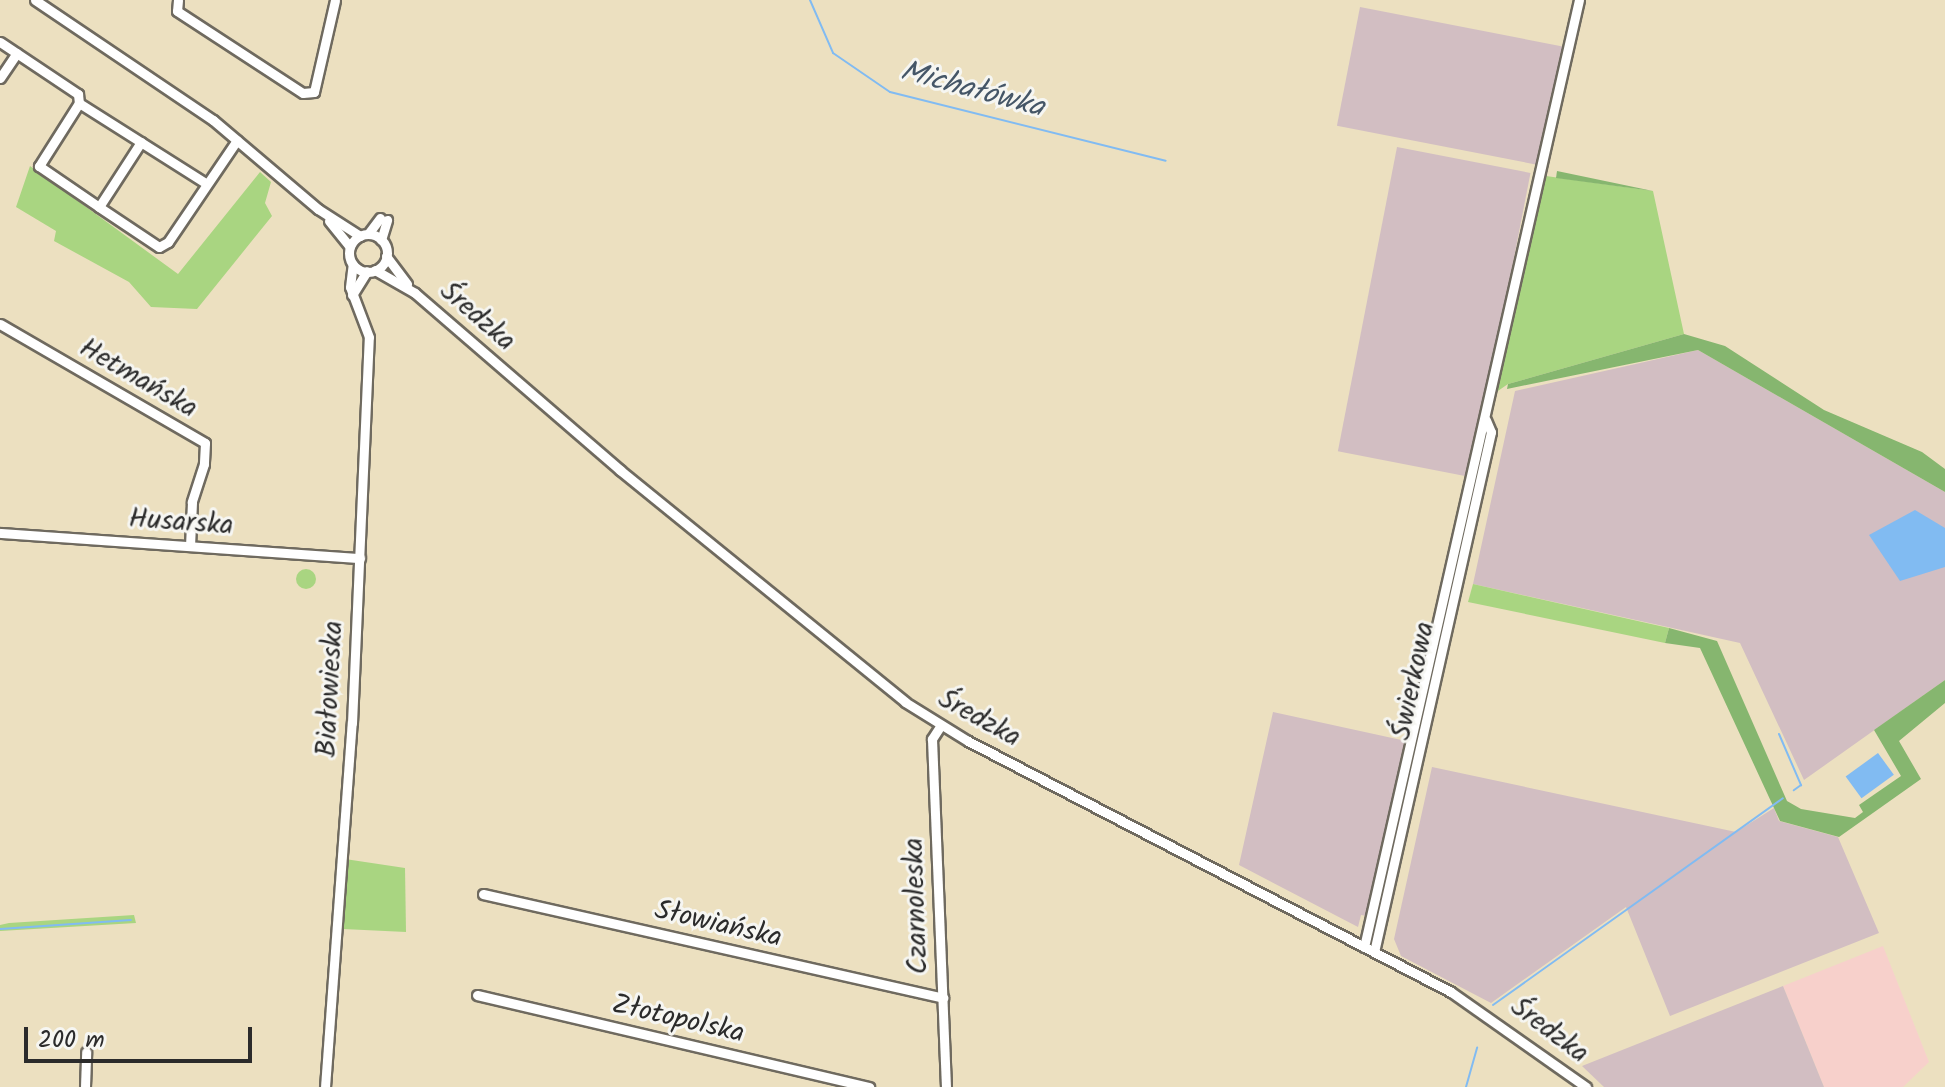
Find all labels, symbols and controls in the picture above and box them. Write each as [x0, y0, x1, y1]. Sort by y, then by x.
water label: Michałówka [896, 54, 1048, 126]
street label: Średzka [432, 275, 522, 359]
street label: Hetmańska [73, 332, 203, 426]
street label: Husarska [128, 503, 234, 543]
street label: Świerkowa [1385, 619, 1443, 743]
street label: Białowieska [311, 620, 351, 758]
street label: Średzka [932, 683, 1026, 755]
street label: Czarnoleska [898, 837, 936, 975]
street label: Słowiańska [651, 894, 785, 956]
street label: Złotopolska [609, 988, 747, 1052]
street label: Średzka [1503, 991, 1595, 1071]
scale bar [28, 1011, 256, 1061]
text: 200 m [38, 1021, 105, 1060]

